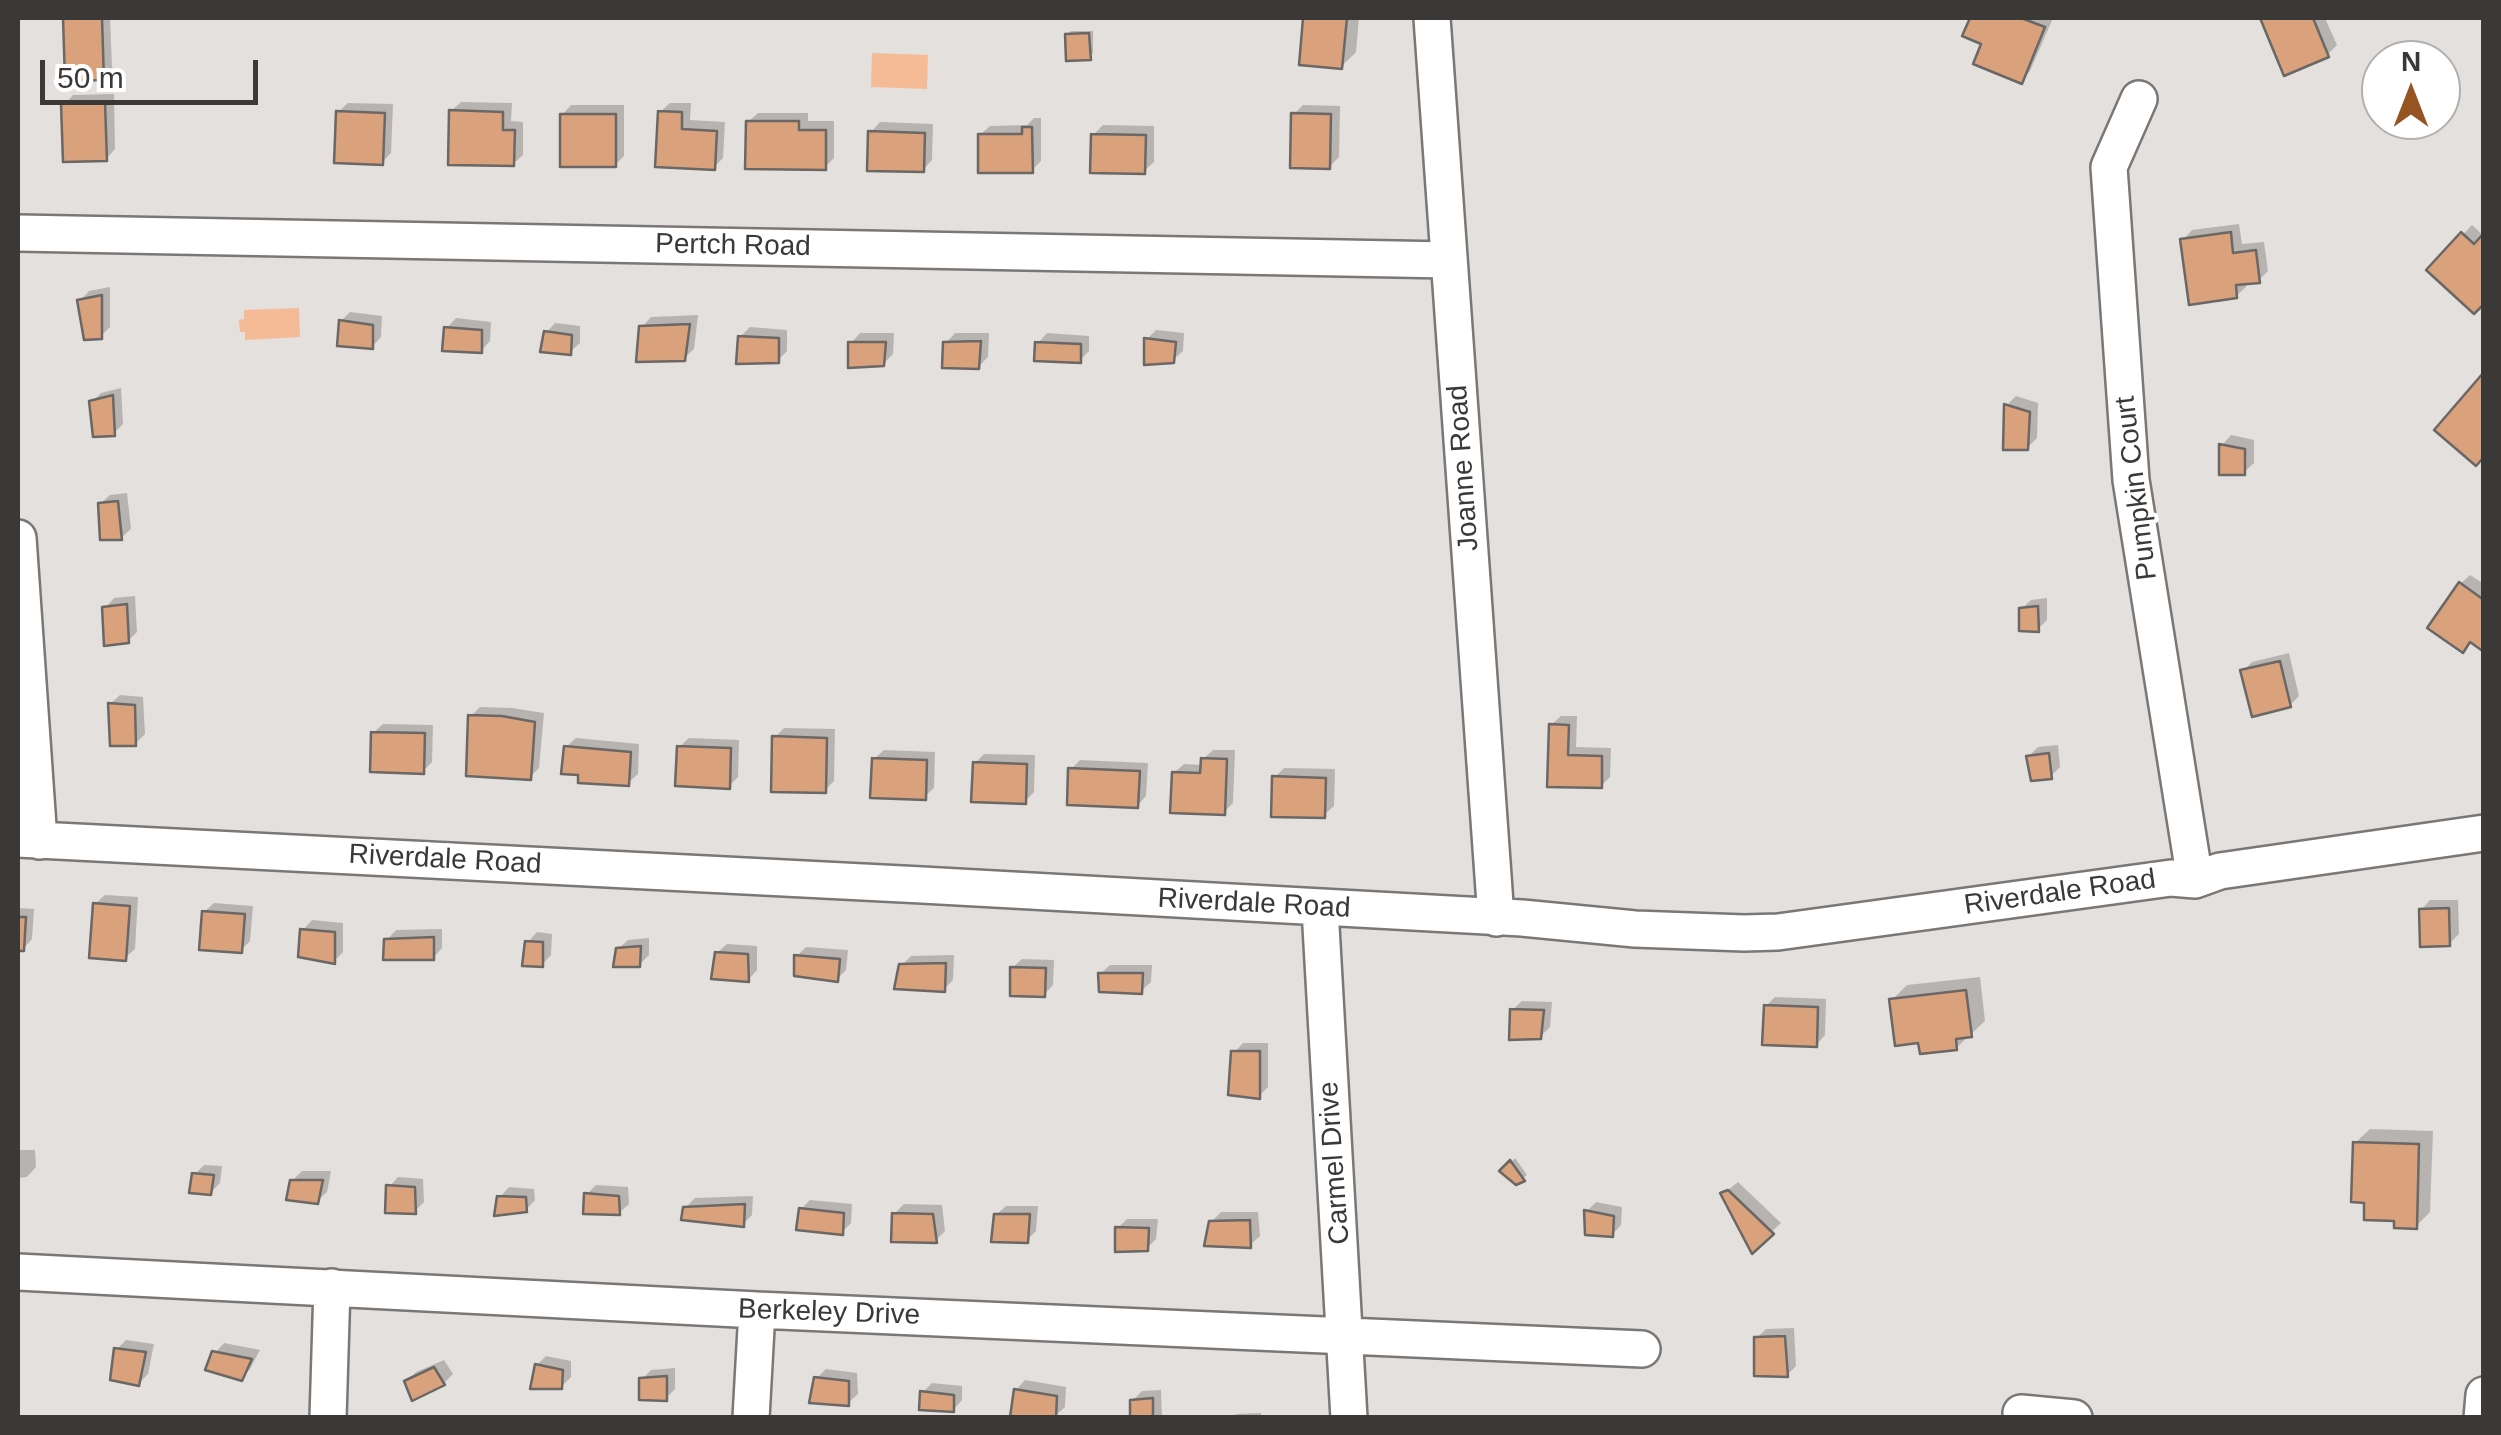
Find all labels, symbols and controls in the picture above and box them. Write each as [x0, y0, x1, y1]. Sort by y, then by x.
scale bar [45, 40, 262, 102]
north arrow [2361, 40, 2461, 140]
text: N [2401, 46, 2421, 77]
text: 50 m [57, 61, 124, 94]
street label: Pertch Road [655, 228, 811, 264]
street label: Joanne Road [1441, 384, 1487, 552]
street label: Pumpkin Court [2109, 394, 2165, 582]
street label: Riverdale Road [348, 838, 542, 882]
street label: Riverdale Road [1962, 863, 2158, 923]
street label: Riverdale Road [1157, 882, 1351, 926]
street label: Carmel Drive [1313, 1080, 1357, 1246]
street label: Berkeley Drive [737, 1293, 921, 1333]

